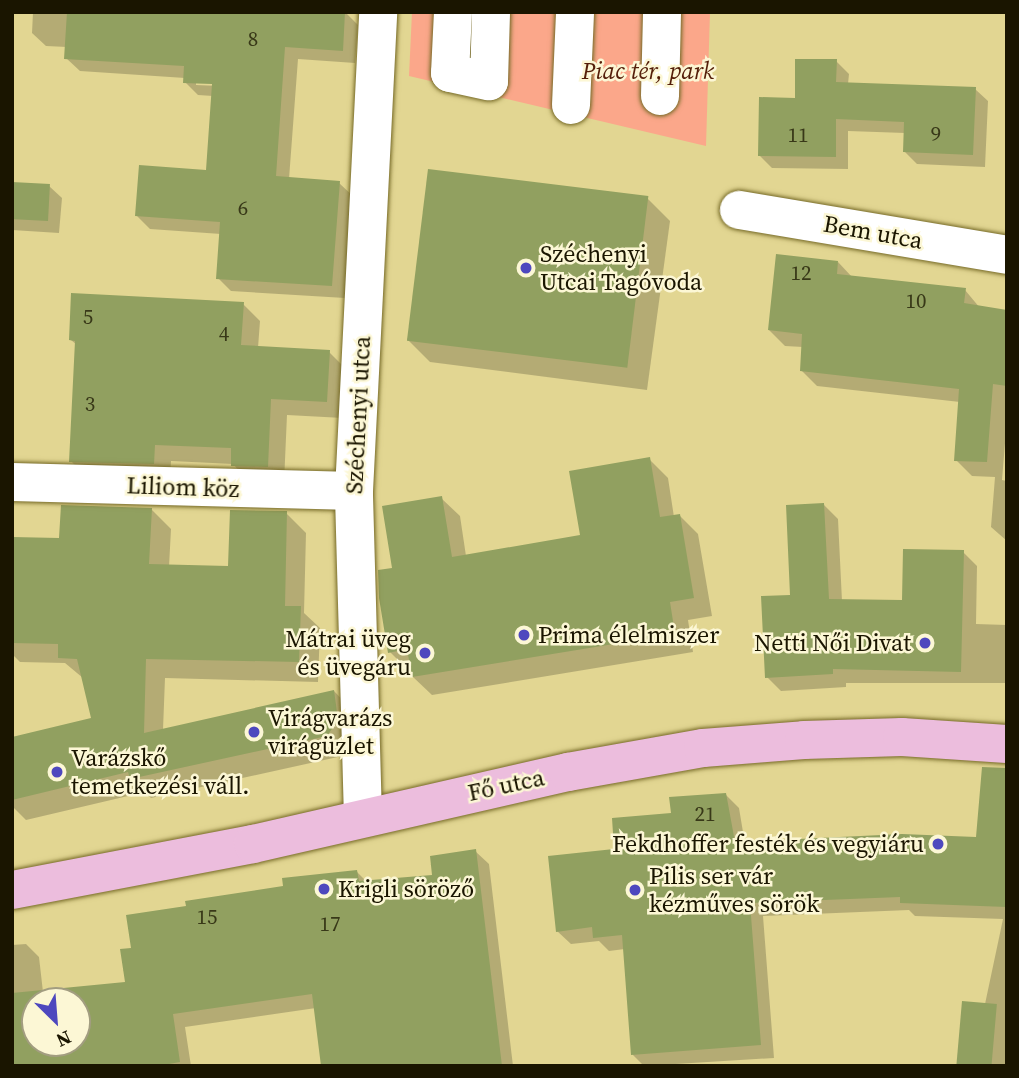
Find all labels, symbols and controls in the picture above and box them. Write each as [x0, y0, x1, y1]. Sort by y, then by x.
house number: 8 [248, 26, 258, 52]
park label: Piac tér, park [582, 57, 714, 85]
house number: 9 [931, 121, 941, 147]
house number: 11 [788, 122, 808, 148]
house number: 6 [238, 195, 248, 221]
street label: Bem utca [821, 209, 925, 255]
place label: Széchenyi Utcai Tagóvoda [540, 240, 703, 296]
marker: Széchenyi Utcai Tagóvoda [518, 260, 534, 276]
house number: 12 [791, 260, 811, 286]
house number: 10 [906, 288, 926, 314]
house number: 5 [83, 304, 93, 330]
house number: 4 [219, 321, 229, 347]
street label: Széchenyi utca [339, 335, 377, 495]
house number: 3 [85, 391, 95, 417]
street label: Liliom köz [126, 471, 240, 503]
place label: Prima élelmiszer [538, 621, 719, 649]
place label: Mátrai üveg és üvegáru [285, 625, 411, 681]
marker: Prima élelmiszer [516, 627, 532, 643]
place label: Netti Női Divat [754, 629, 911, 657]
marker: Netti Női Divat [917, 635, 933, 651]
marker: Mátrai üveg és üvegáru [417, 645, 433, 661]
place label: Virágvarázs virágüzlet [268, 704, 392, 760]
marker: Virágvarázs virágüzlet [246, 724, 262, 740]
place label: Varázskő temetkezési váll. [71, 744, 249, 800]
street label: Fő utca [465, 763, 547, 807]
marker: Varázskő temetkezési váll. [49, 764, 65, 780]
house number: 21 [695, 801, 715, 827]
place label: Fekdhoffer festék és vegyiáru [612, 830, 924, 858]
marker: Fekdhoffer festék és vegyiáru [930, 836, 946, 852]
place label: Pilis ser vár kézműves sörök [649, 862, 819, 918]
place label: Krigli söröző [338, 875, 474, 903]
marker: Krigli söröző [316, 881, 332, 897]
marker: Pilis ser vár kézműves sörök [627, 882, 643, 898]
house number: 15 [197, 904, 217, 930]
house number: 17 [320, 911, 340, 937]
north arrow [21, 987, 91, 1057]
text: N [52, 1025, 76, 1054]

